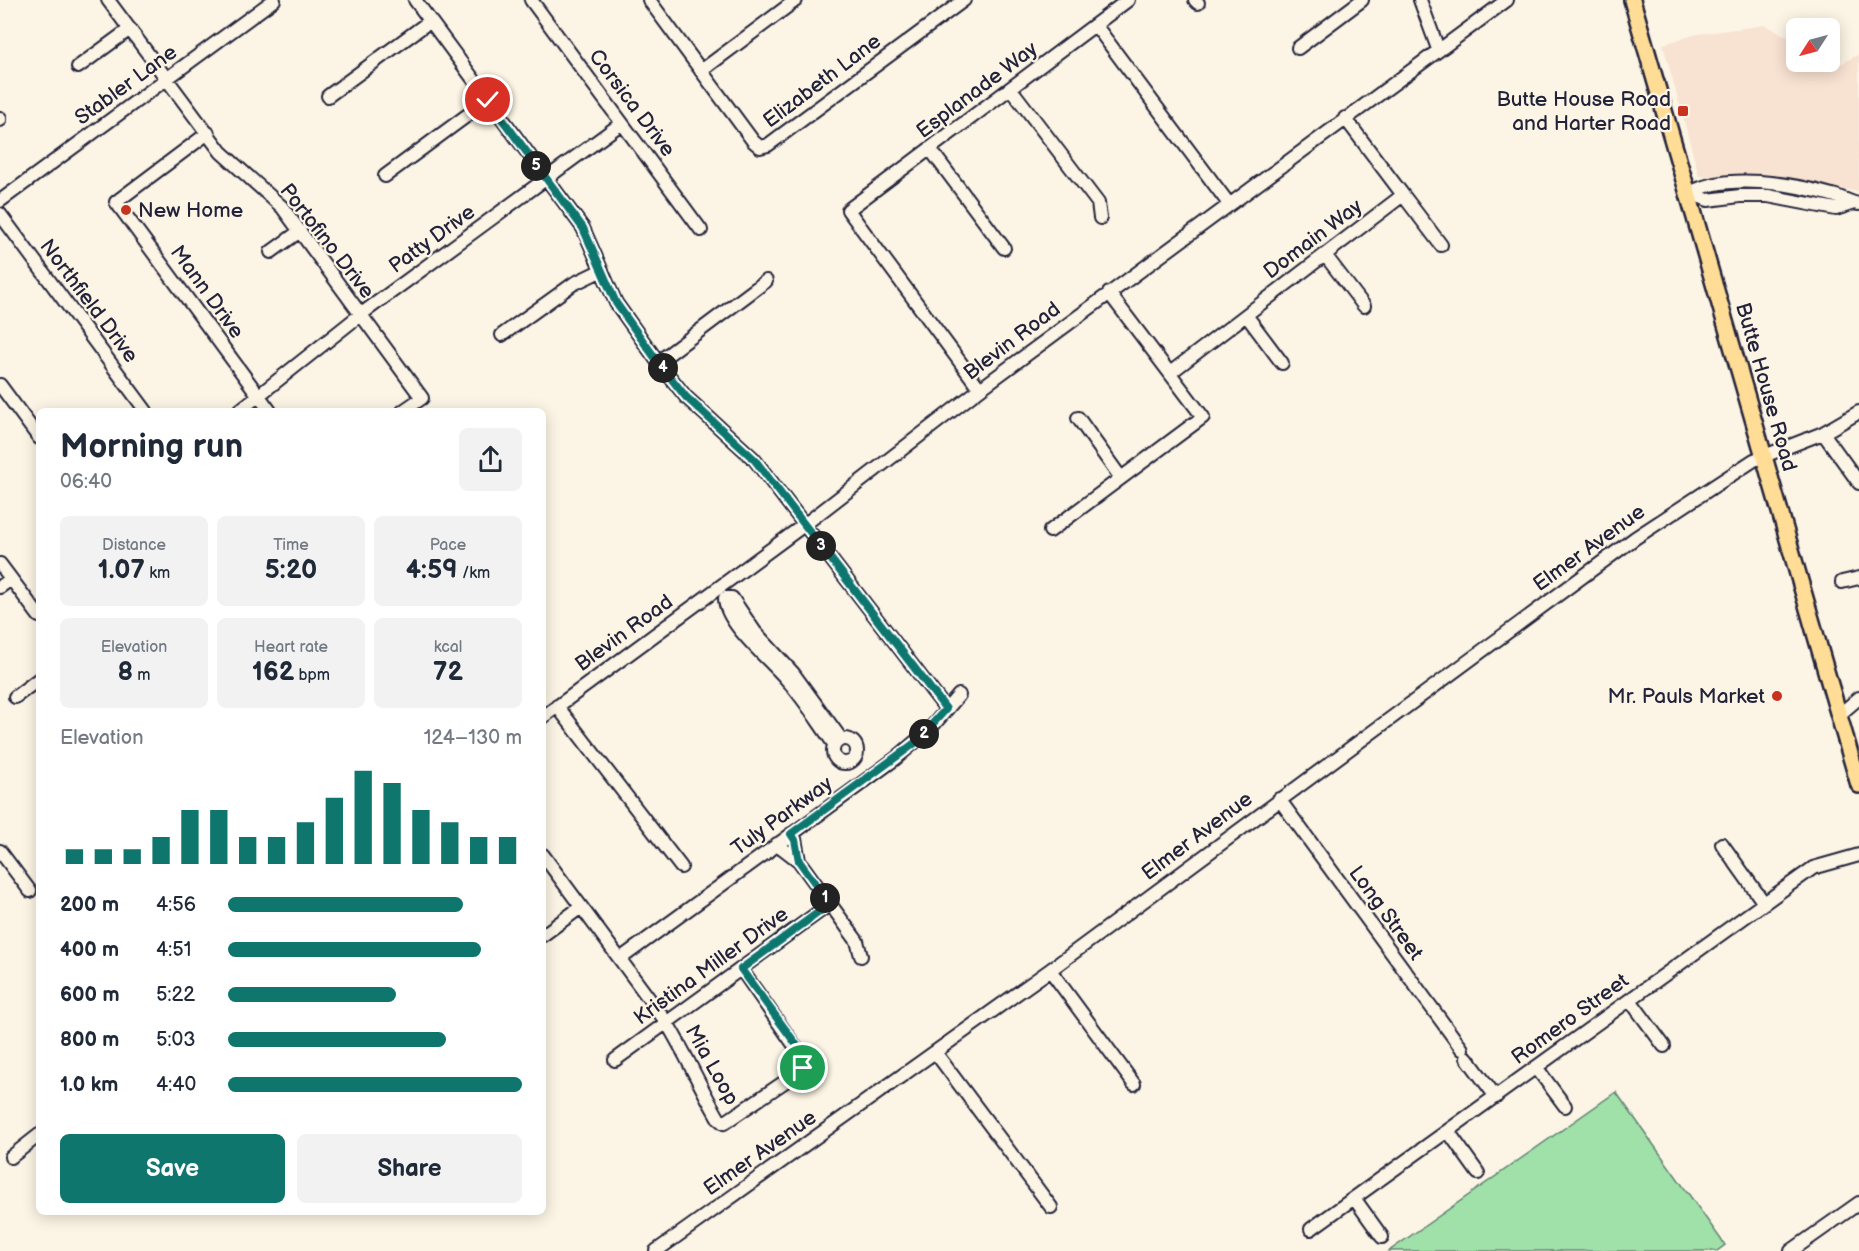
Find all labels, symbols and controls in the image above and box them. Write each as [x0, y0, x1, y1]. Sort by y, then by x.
north arrow [1786, 18, 1840, 72]
map controls [1786, 18, 1840, 72]
street label: Elizabeth Lane [758, 29, 886, 133]
street label: Esplanade Way [911, 36, 1043, 144]
street label: Stabler Lane [70, 40, 182, 130]
street label: Corsica Drive [584, 44, 680, 162]
pin [462, 74, 513, 125]
icon: check [471, 83, 504, 116]
place label: Butte House Road and Harter Road [1496, 87, 1671, 136]
marker: Butte House Road and Harter Road [1676, 104, 1690, 118]
pin: 5 [521, 151, 551, 181]
text: 5 [531, 156, 541, 175]
street label: Portofino Drive [274, 179, 380, 303]
street label: Domain Way [1259, 193, 1368, 284]
place label: New Home [138, 198, 243, 223]
street label: Patty Drive [384, 199, 480, 279]
marker: New Home [119, 203, 133, 217]
street label: Northfield Drive [35, 234, 143, 368]
street label: Mann Drive [165, 241, 249, 343]
street label: Blevin Road [959, 297, 1065, 385]
street label: Butte House Road [1730, 300, 1802, 474]
pin: 4 [648, 353, 678, 383]
text: 4 [658, 358, 668, 377]
text: Morning run [60, 427, 243, 467]
button: share [459, 428, 522, 491]
text: 06:40 [60, 470, 112, 494]
street label: Elmer Avenue [1528, 499, 1650, 597]
pin: 3 [806, 531, 836, 561]
text: Distance [102, 536, 166, 555]
text: Time [273, 536, 309, 555]
text: Pace [430, 536, 466, 555]
text: 3 [816, 536, 826, 555]
text: 1.07 [98, 555, 145, 586]
text: 5:20 [265, 555, 317, 586]
text: 4:59 [406, 555, 458, 586]
text: km [145, 564, 170, 583]
text: /km [458, 564, 490, 583]
street label: Blevin Road [570, 589, 678, 677]
text: Elevation [101, 638, 167, 657]
text: Heart rate [254, 638, 328, 657]
text: kcal [434, 638, 462, 657]
text: 8 [117, 657, 133, 688]
text: 162 [252, 657, 294, 688]
text: 72 [433, 657, 463, 688]
text: m [133, 666, 151, 685]
text: bpm [294, 666, 330, 685]
place label: Mr. Pauls Market [1608, 684, 1766, 709]
marker: Mr. Pauls Market [1770, 689, 1784, 703]
pin: 2 [909, 719, 939, 749]
text: 2 [919, 724, 929, 743]
text: Elevation [60, 726, 143, 750]
text: 124–130 m [424, 726, 522, 750]
street label: Tuly Parkway [727, 771, 838, 861]
street label: Elmer Avenue [1137, 786, 1257, 886]
street label: Long Street [1343, 861, 1429, 965]
pin: 1 [810, 883, 840, 913]
text: 1 [822, 888, 828, 907]
text: 200 m [60, 893, 119, 917]
text: 4:56 [156, 893, 196, 917]
street label: Kristina Miller Drive [629, 902, 793, 1030]
text: 400 m [60, 938, 119, 962]
text: 4:51 [156, 938, 191, 962]
street label: Romero Street [1507, 968, 1634, 1070]
text: 600 m [60, 983, 120, 1007]
text: 5:22 [156, 983, 195, 1007]
street label: Mia Loop [680, 1020, 744, 1110]
text: 800 m [60, 1028, 119, 1052]
text: 5:03 [156, 1028, 196, 1052]
pin [777, 1042, 828, 1093]
icon: arrive [786, 1051, 819, 1084]
text: 1.0 km [60, 1073, 118, 1097]
text: 4:40 [156, 1073, 196, 1097]
street label: Elmer Avenue [699, 1105, 821, 1201]
button: Save [60, 1134, 285, 1203]
button: Share [297, 1134, 522, 1203]

